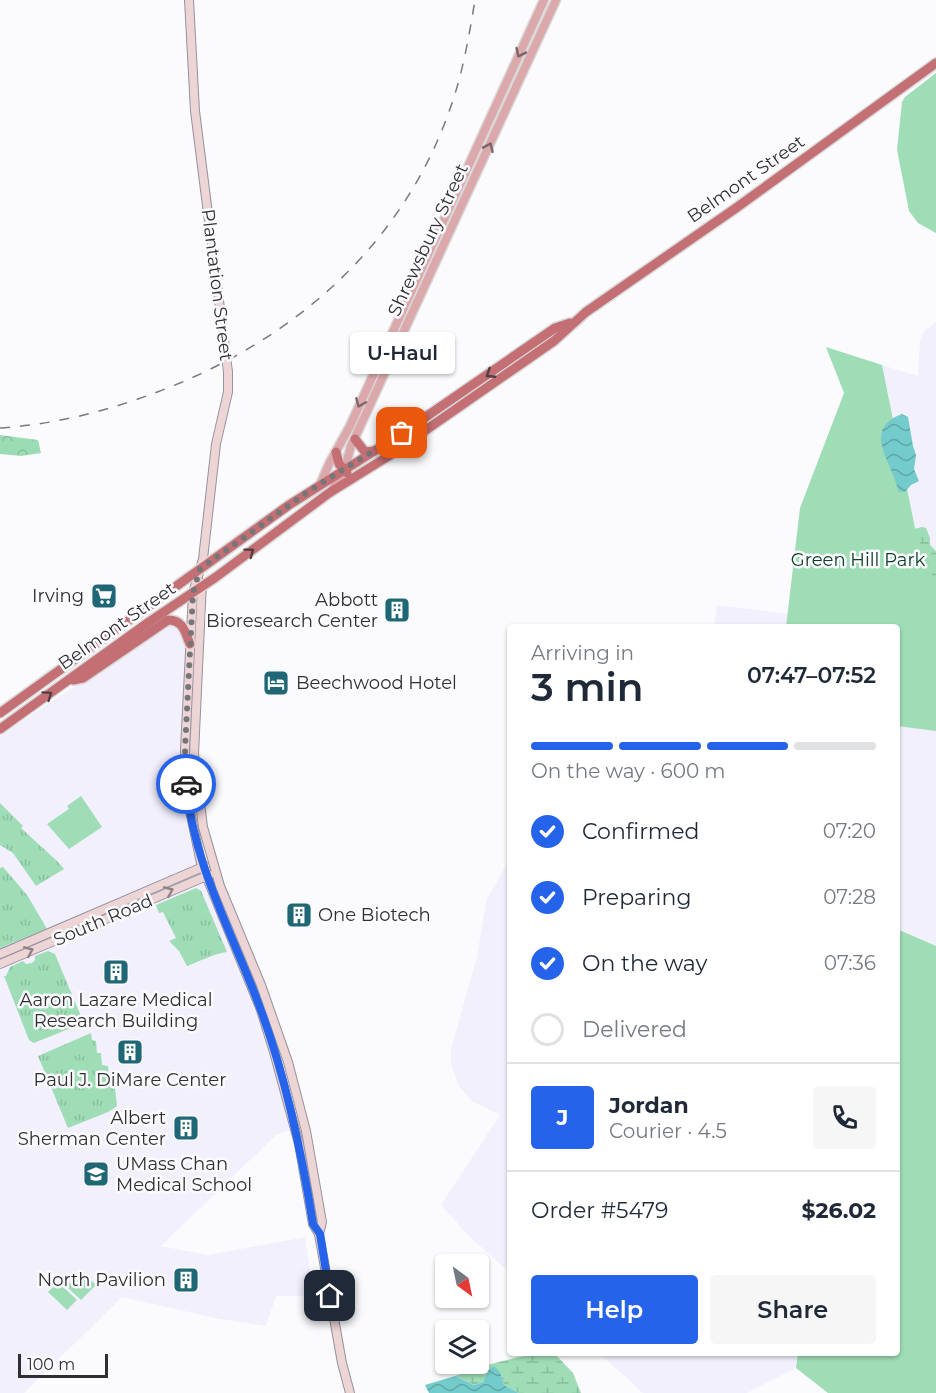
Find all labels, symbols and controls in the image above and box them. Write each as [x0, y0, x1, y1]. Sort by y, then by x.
one-way arrow [516, 47, 528, 58]
street label: Belmont Street [683, 130, 809, 228]
one-way arrow [482, 143, 494, 154]
street label: Shrewsbury Street [383, 160, 473, 320]
street label: Plantation Street [197, 208, 237, 362]
callout: U-Haul [350, 331, 454, 373]
text: U-Haul [367, 341, 438, 365]
one-way arrow [486, 366, 496, 378]
one-way arrow [355, 396, 367, 407]
pin [376, 407, 427, 458]
icon: bag [385, 416, 418, 449]
one-way arrow [244, 549, 255, 560]
park label: Green Hill Park [791, 549, 925, 571]
street label: Belmont Street [54, 577, 180, 675]
supermarket icon: Irving [89, 581, 119, 611]
place label: Irving [32, 585, 84, 607]
place label: Abbott Bioresearch Center [206, 589, 378, 632]
building icon: Abbott Bioresearch Center [382, 595, 412, 625]
text: Arriving in [531, 641, 634, 665]
text: 07:47–07:52 [747, 662, 876, 689]
text: 3 min [531, 663, 644, 711]
hotel icon: Beechwood Hotel [261, 668, 291, 698]
place label: Beechwood Hotel [296, 672, 457, 694]
one-way arrow [41, 691, 52, 702]
courier [156, 754, 216, 814]
text: On the way · 600 m [531, 759, 726, 783]
icon: car [170, 768, 203, 801]
icon: check [531, 815, 564, 848]
text: Confirmed [582, 818, 699, 845]
text: 07:20 [823, 819, 876, 843]
icon: check [531, 881, 564, 914]
text: Preparing [582, 884, 691, 911]
text: 07:28 [823, 885, 876, 909]
one-way arrow [163, 886, 174, 898]
street label: South Road [50, 889, 156, 951]
building icon: One Biotech [284, 900, 314, 930]
place label: One Biotech [318, 904, 431, 926]
one-way arrow [23, 947, 34, 959]
icon: check [531, 947, 564, 980]
text: On the way [582, 950, 707, 977]
text: 07:36 [824, 951, 876, 975]
building icon: Aaron Lazare Medical Research Building [101, 957, 131, 987]
place label: Aaron Lazare Medical Research Building [19, 989, 213, 1032]
text: Delivered [582, 1016, 687, 1043]
building icon: Paul J. DiMare Center [115, 1037, 145, 1067]
place label: Paul J. DiMare Center [34, 1069, 226, 1091]
button: phone [813, 1086, 876, 1149]
text: Jordan [609, 1092, 689, 1119]
text: J [557, 1104, 568, 1131]
place label: Albert Sherman Center [18, 1107, 166, 1150]
building icon: Albert Sherman Center [171, 1113, 201, 1143]
text: Courier · 4.5 [609, 1119, 727, 1143]
place label: UMass Chan Medical School [116, 1153, 252, 1196]
school or university icon: UMass Chan Medical School [81, 1159, 111, 1189]
text: Order #5479 [531, 1197, 668, 1224]
text: $26.02 [801, 1197, 876, 1224]
north arrow [435, 1254, 489, 1308]
map controls [435, 1254, 489, 1374]
building icon: North Pavilion [171, 1265, 201, 1295]
place label: North Pavilion [38, 1269, 166, 1291]
pin [304, 1270, 355, 1321]
button: Help [531, 1275, 698, 1344]
button: Share [710, 1275, 876, 1344]
icon: home [313, 1279, 346, 1312]
button: layers [435, 1320, 489, 1374]
scale bar [18, 1351, 108, 1378]
text: 100 m [27, 1355, 75, 1374]

